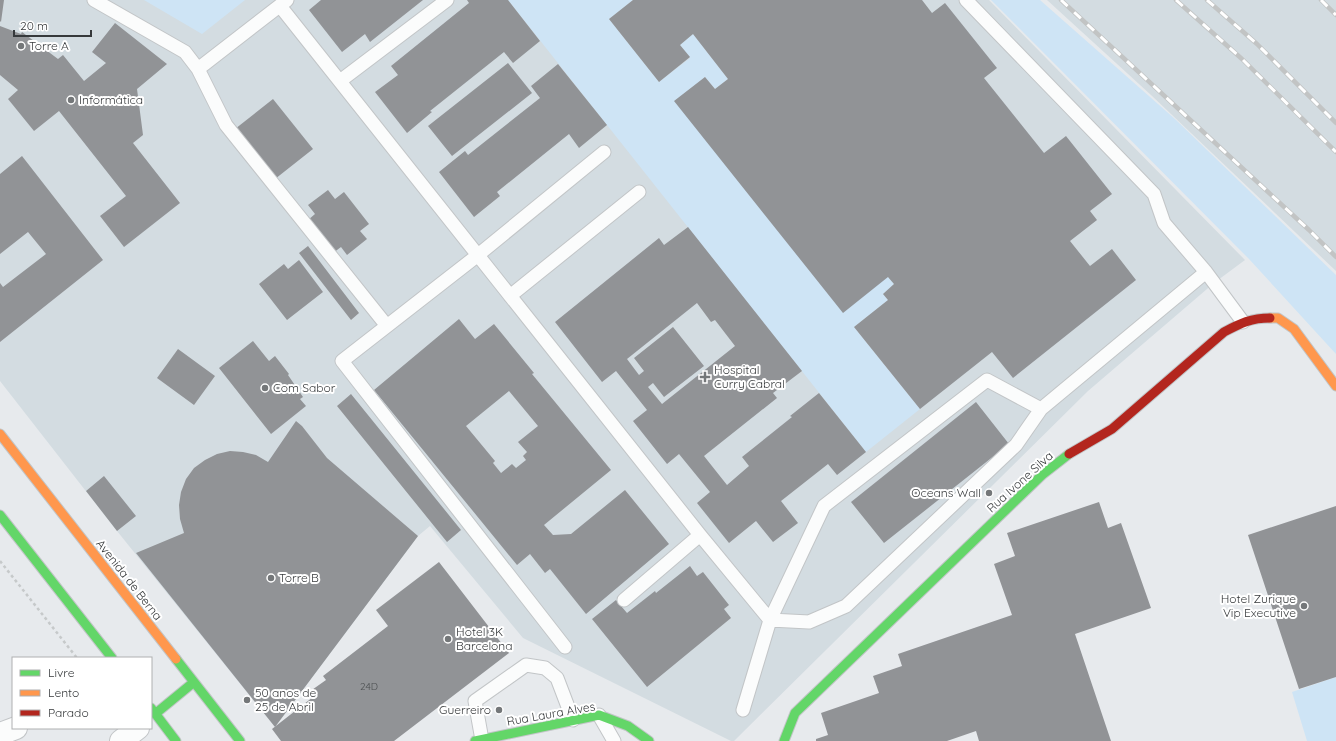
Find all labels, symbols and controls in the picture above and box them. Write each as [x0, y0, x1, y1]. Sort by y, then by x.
scale bar [14, 12, 91, 38]
text: 20 m [20, 18, 48, 33]
place label: Torre A [29, 38, 69, 53]
marker: Torre A [16, 41, 26, 51]
place label: Informática [79, 92, 143, 107]
marker: Informática [66, 95, 76, 105]
place label: Hospital Curry Cabral [714, 362, 785, 391]
marker: Hospital Curry Cabral [699, 371, 711, 383]
place label: Com Sabor [273, 380, 336, 395]
marker: Com Sabor [260, 383, 270, 393]
street label: Rua Ivone Silva [983, 448, 1056, 515]
place label: Oceans Wall [911, 485, 981, 500]
marker: Oceans Wall [984, 488, 994, 498]
street label: Avenida de Berna [93, 536, 166, 623]
place label: Torre B [279, 570, 319, 585]
marker: Torre B [266, 573, 276, 583]
place label: Hotel Zurique Vip Executive [1221, 591, 1296, 620]
marker: Hotel Zurique Vip Executive [1299, 601, 1309, 611]
place label: Hotel 3K Barcelona [456, 624, 513, 653]
marker: Hotel 3K Barcelona [443, 634, 453, 644]
legend [12, 657, 152, 729]
text: Livre [48, 665, 75, 680]
house number: 24D [360, 680, 378, 693]
text: Lento [48, 685, 79, 700]
place label: 50 anos de 25 de Abril [255, 685, 317, 714]
marker: 50 anos de 25 de Abril [242, 695, 252, 705]
street label: Rua Laura Alves [505, 698, 597, 729]
place label: Guerreiro [439, 702, 491, 717]
text: Parado [48, 705, 89, 720]
marker: Guerreiro [494, 705, 504, 715]

